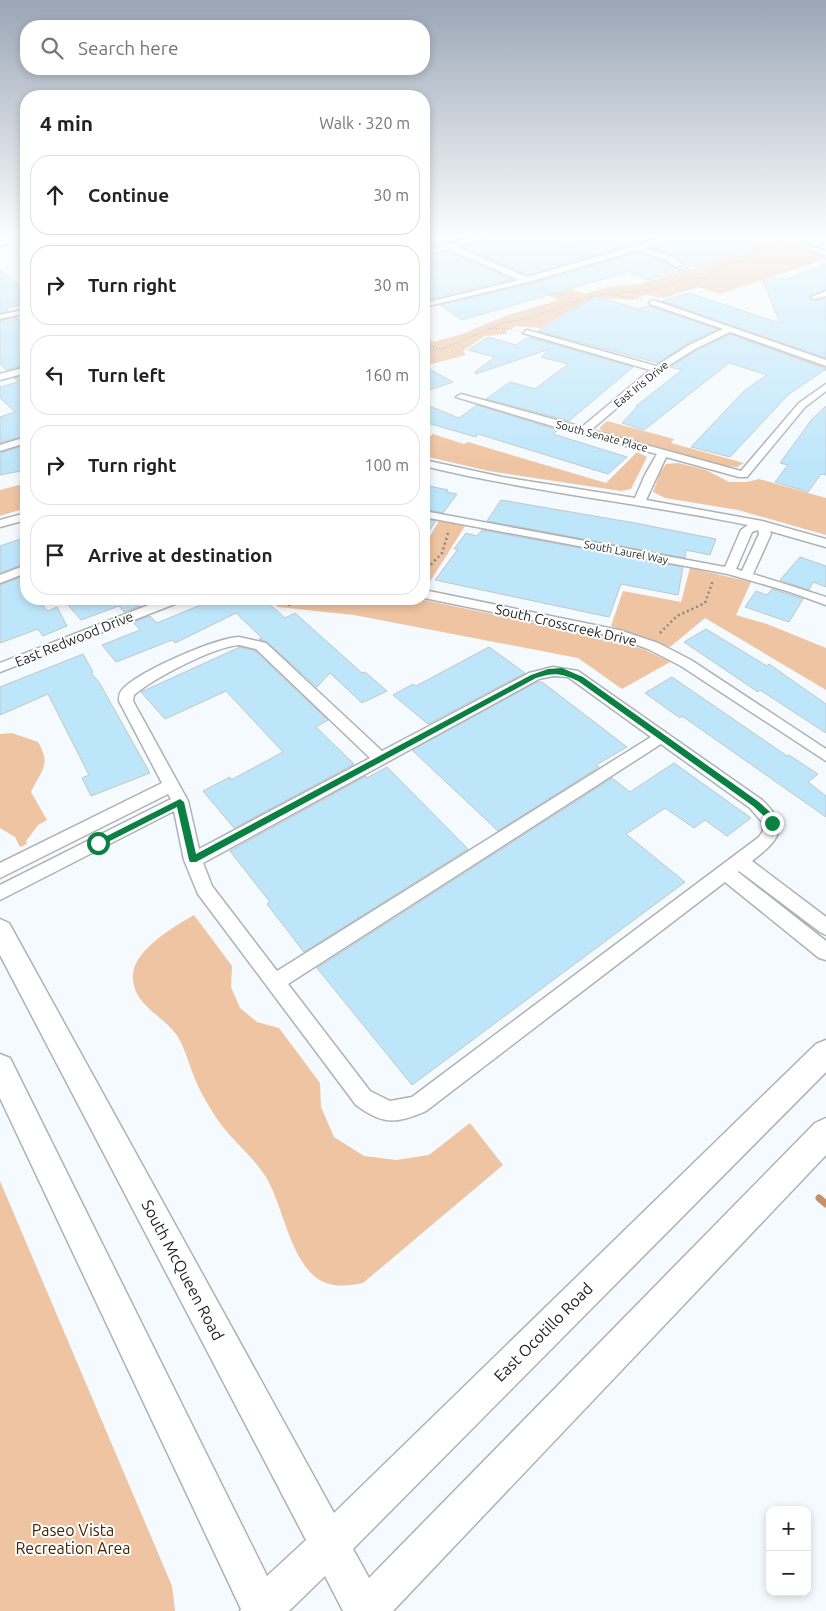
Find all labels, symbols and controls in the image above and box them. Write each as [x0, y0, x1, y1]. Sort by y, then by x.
search box [20, 20, 430, 75]
icon: search [38, 34, 66, 62]
text: Search here [78, 37, 178, 59]
text: 4 min [40, 111, 93, 135]
text: Walk · 320 m [319, 114, 410, 132]
icon: ahead [41, 181, 69, 209]
text: Continue [88, 184, 169, 206]
text: 30 m [373, 186, 409, 204]
icon: right [41, 271, 69, 299]
text: Turn right [88, 274, 176, 296]
text: 30 m [373, 276, 409, 294]
street label: East Iris Drive [611, 358, 671, 410]
icon: left [41, 361, 69, 389]
text: Turn left [88, 364, 166, 386]
text: 160 m [364, 366, 409, 384]
street label: South Senate Place [555, 418, 649, 454]
icon: right [41, 451, 69, 479]
text: Turn right [88, 454, 176, 476]
text: 100 m [364, 456, 409, 474]
street label: South Laurel Way [583, 538, 670, 566]
icon: arrive [41, 541, 69, 569]
text: Arrive at destination [88, 544, 273, 566]
street label: South Crosscreek Drive [494, 601, 638, 649]
street label: East Redwood Drive [13, 608, 135, 670]
route end [761, 812, 784, 835]
route start [87, 832, 110, 855]
street label: South McQueen Road [138, 1197, 228, 1343]
street label: East Ocotillo Road [490, 1279, 596, 1385]
map controls [766, 1506, 811, 1596]
button: + [766, 1506, 811, 1551]
park label: Paseo Vista Recreation Area [15, 1521, 131, 1557]
button: − [766, 1551, 811, 1596]

